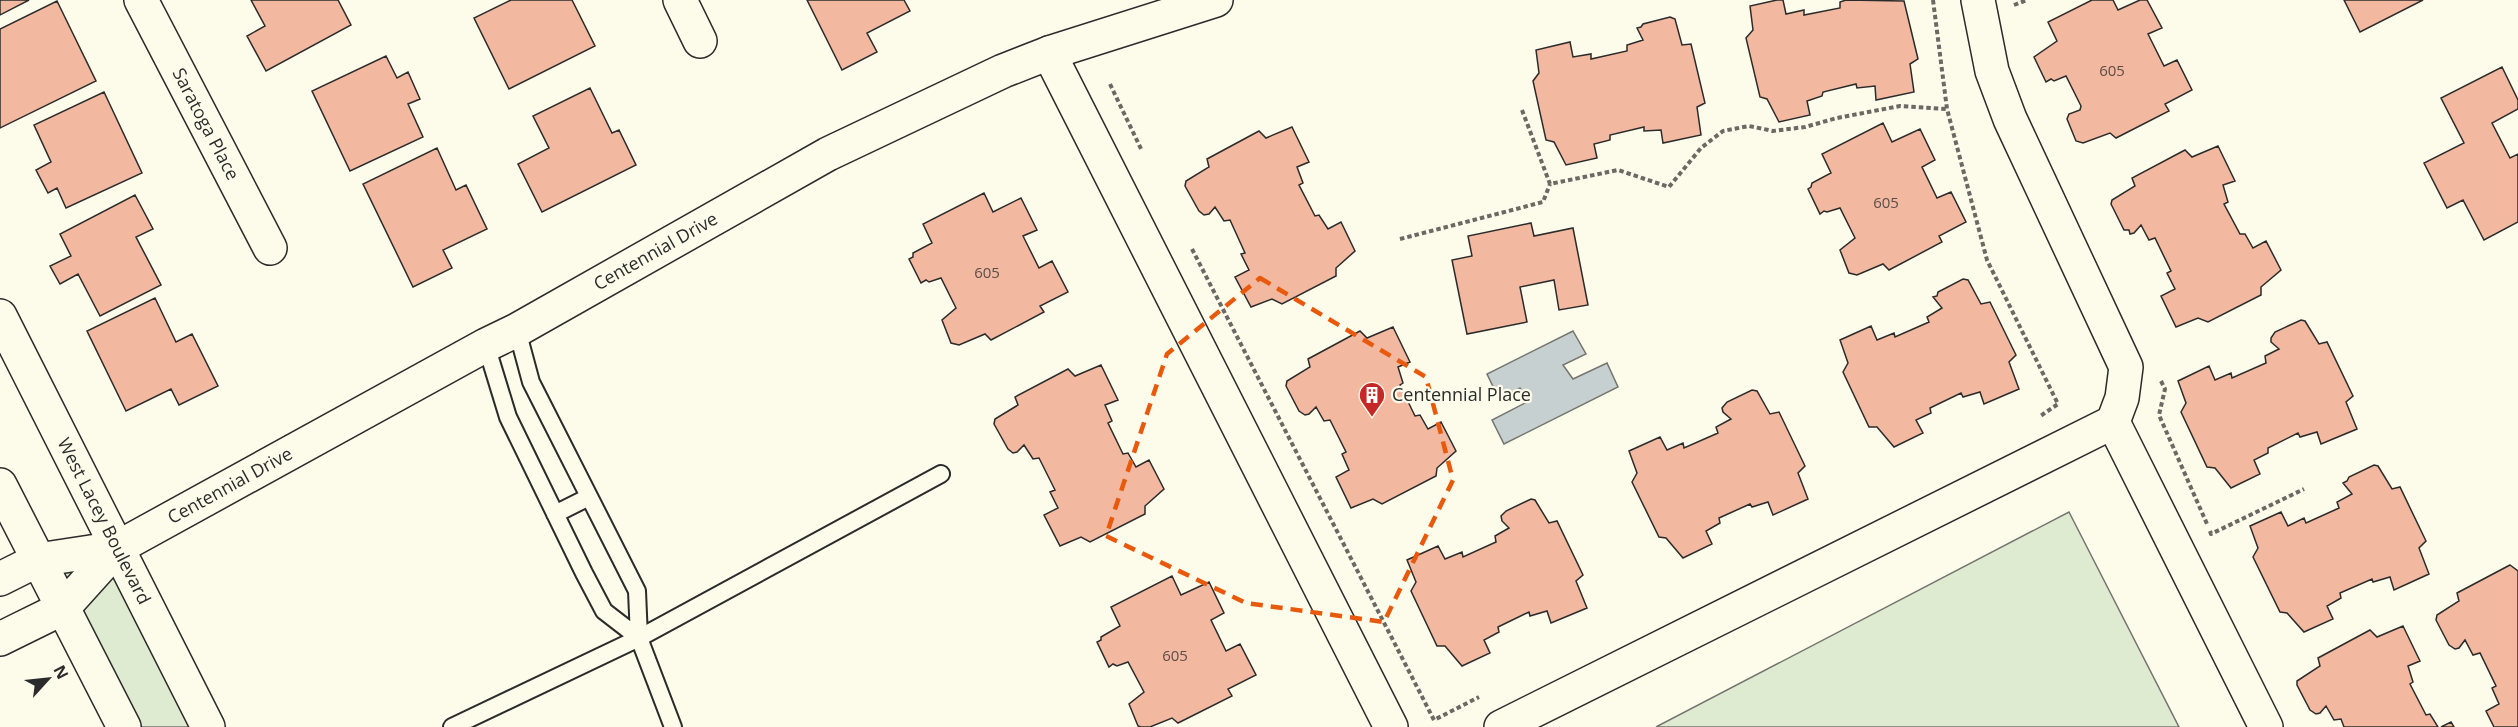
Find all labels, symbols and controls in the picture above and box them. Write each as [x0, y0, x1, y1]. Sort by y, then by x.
house number: 605 [2099, 60, 2125, 80]
street label: Saratoga Place [167, 64, 246, 184]
house number: 605 [1873, 192, 1899, 212]
street label: Centennial Drive [589, 206, 722, 295]
house number: 605 [974, 262, 1000, 282]
building icon: Centennial Place [1357, 380, 1387, 418]
place label: Centennial Place [1392, 382, 1531, 406]
street label: West Lacey Boulevard [53, 433, 157, 608]
street label: Centennial Drive [163, 441, 296, 529]
house number: 605 [1162, 645, 1188, 665]
north arrow [18, 649, 78, 709]
text: N [49, 661, 74, 683]

